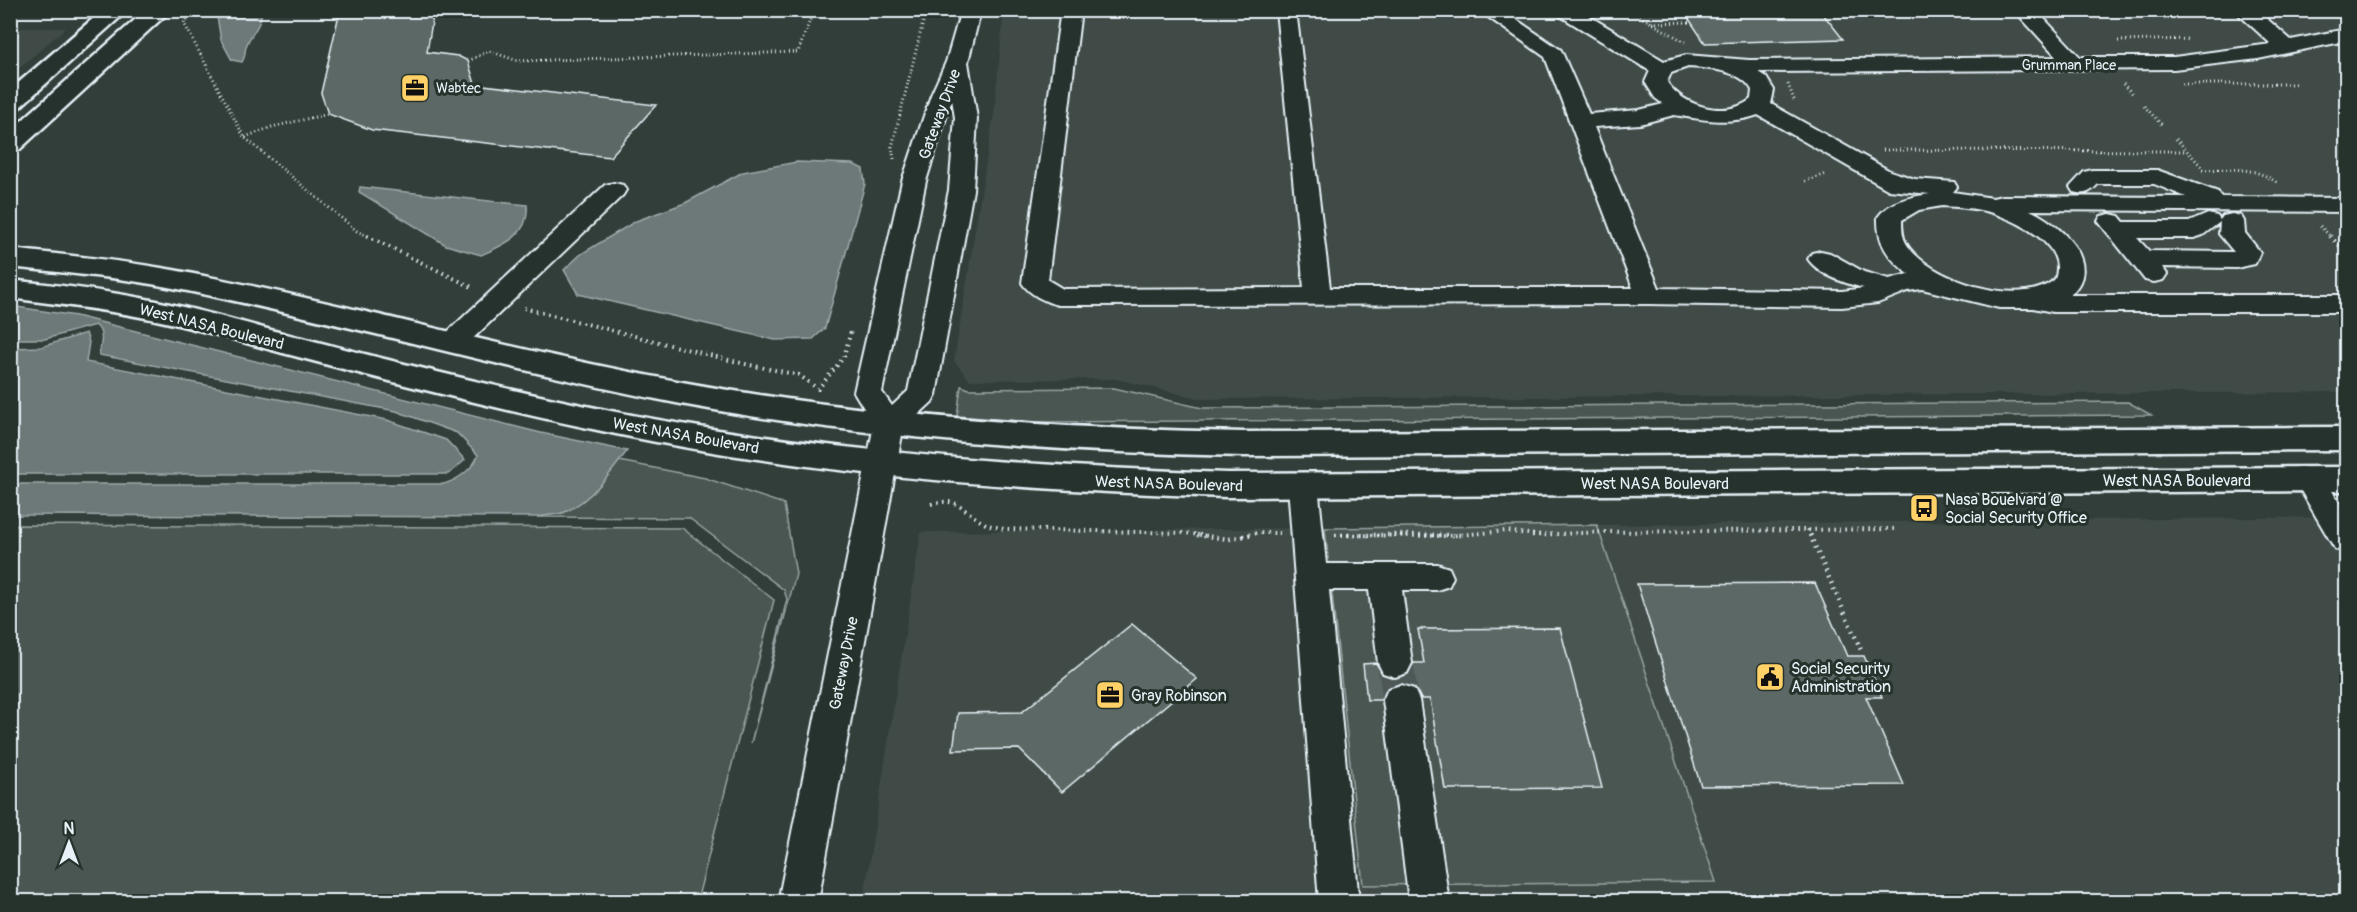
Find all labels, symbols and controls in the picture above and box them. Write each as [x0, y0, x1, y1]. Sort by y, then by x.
street label: Grumman Place [2022, 57, 2116, 74]
street label: Gateway Drive [914, 66, 966, 162]
office icon: Wabtec [399, 72, 431, 104]
place label: Wabtec [436, 80, 481, 97]
street label: West NASA Boulevard [137, 299, 286, 355]
street label: West NASA Boulevard [611, 413, 761, 459]
street label: West NASA Boulevard [1095, 471, 1243, 497]
street label: West NASA Boulevard [2103, 471, 2251, 491]
street label: West NASA Boulevard [1581, 474, 1729, 494]
place label: Nasa Bouelvard @ Social Security Office [1945, 490, 2087, 528]
bus stop icon: Nasa Bouelvard @ Social Security Office [1908, 492, 1940, 524]
street label: Gateway Drive [825, 615, 863, 712]
place label: Social Security Administration [1791, 659, 1891, 697]
public building icon: Social Security Administration [1754, 661, 1786, 693]
office icon: Gray Robinson [1094, 679, 1126, 711]
place label: Gray Robinson [1131, 686, 1227, 706]
north arrow [39, 813, 99, 873]
text: N [64, 819, 75, 839]

